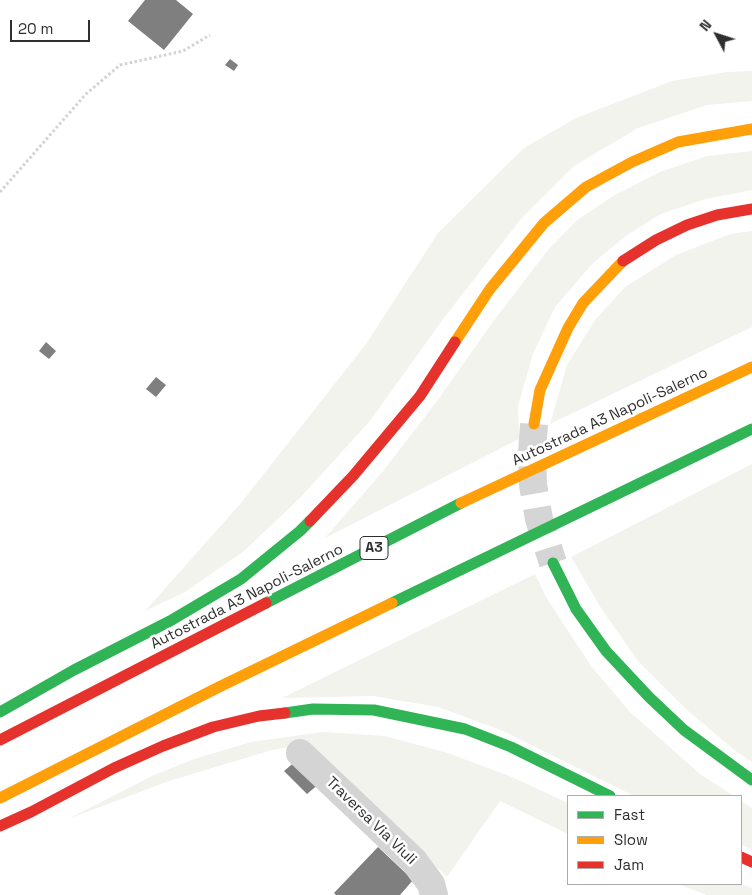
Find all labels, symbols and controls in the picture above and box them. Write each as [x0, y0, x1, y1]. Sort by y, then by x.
scale bar [12, 10, 92, 42]
north arrow [692, 10, 742, 60]
text: N [696, 16, 715, 35]
text: 20 m [18, 19, 53, 38]
street label: Autostrada A3 Napoli-Salerno [509, 364, 711, 470]
road number: A3 [360, 536, 388, 560]
street label: Autostrada A3 Napoli-Salerno [148, 540, 346, 654]
street label: Traversa Via Viuli [322, 773, 420, 869]
legend [567, 795, 742, 885]
text: Fast [614, 805, 645, 824]
text: Slow [614, 830, 648, 849]
text: Jam [614, 855, 644, 874]

